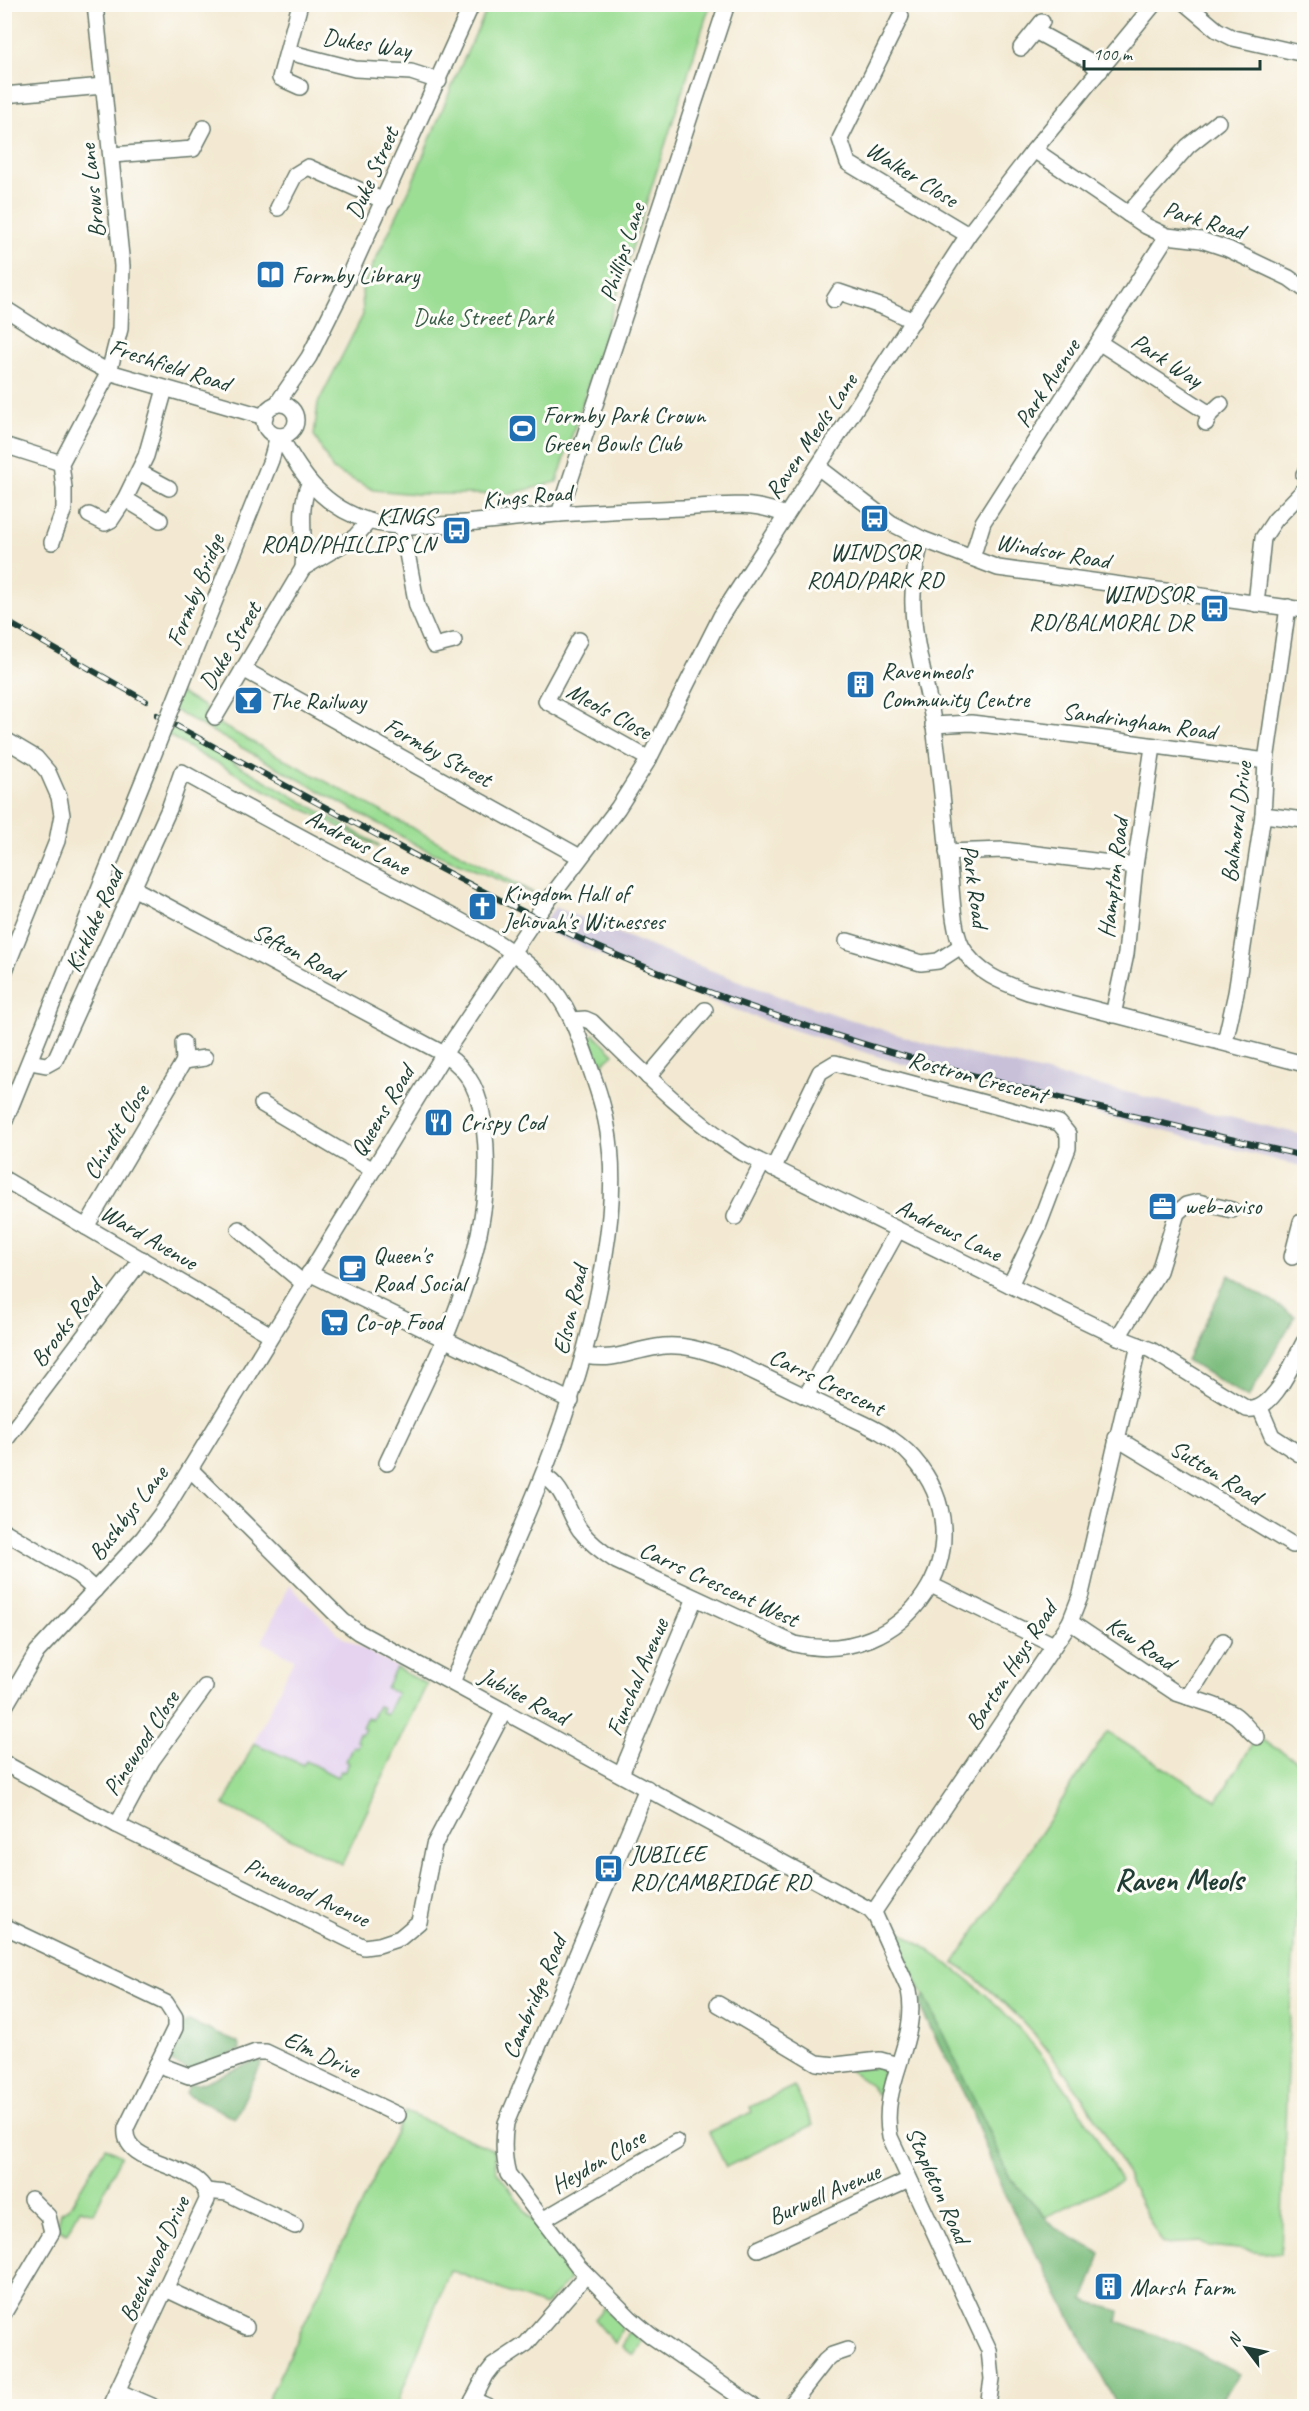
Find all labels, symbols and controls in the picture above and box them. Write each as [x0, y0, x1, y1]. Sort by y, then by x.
street label: Dukes Way [321, 21, 415, 65]
scale bar [1084, 33, 1260, 71]
text: 100 m [1093, 43, 1134, 65]
street label: Duke Street [339, 121, 406, 223]
street label: Walker Close [860, 134, 965, 215]
street label: Brows Lane [72, 140, 112, 240]
street label: Park Road [1160, 193, 1252, 248]
street label: Phillips Lane [592, 197, 653, 305]
library icon: Formby Library [255, 259, 287, 291]
place label: Formby Library [292, 260, 421, 290]
park label: Duke Street Park [413, 302, 555, 332]
street label: Park Way [1126, 326, 1210, 395]
street label: Freshfield Road [106, 331, 238, 400]
street label: Park Avenue [1007, 331, 1088, 433]
street label: Raven Meols Lane [758, 366, 865, 505]
place label: Formby Park Crown Green Bowls Club [543, 400, 707, 458]
sports icon: Formby Park Crown Green Bowls Club [506, 413, 538, 445]
street label: Kings Road [481, 477, 577, 515]
place label: KINGS ROAD/PHILLIPS LN [261, 501, 439, 559]
bus stop icon: WINDSOR ROAD/PARK RD [859, 503, 891, 535]
bus stop icon: KINGS ROAD/PHILLIPS LN [440, 514, 472, 546]
street label: Windsor Road [994, 526, 1116, 576]
street label: Formby Bridge [159, 528, 232, 650]
place label: WINDSOR ROAD/PARK RD [807, 537, 945, 595]
place label: WINDSOR RD/BALMORAL DR [1029, 579, 1196, 637]
bus stop icon: WINDSOR RD/BALMORAL DR [1198, 592, 1230, 624]
street label: Duke Street [192, 595, 269, 695]
place label: Ravenmeols Community Centre [881, 656, 1032, 714]
building icon: Ravenmeols Community Centre [844, 669, 876, 701]
street label: Meols Close [562, 676, 658, 747]
bar icon: The Railway [232, 685, 264, 717]
place label: The Railway [269, 686, 368, 716]
street label: Sandringham Road [1060, 695, 1221, 747]
street label: Formby Street [379, 710, 499, 795]
street label: Balmoral Drive [1214, 758, 1259, 884]
street label: Andrews Lane [301, 802, 417, 883]
street label: Hampton Road [1091, 813, 1136, 940]
street label: Park Road [954, 843, 996, 933]
street label: Kirklake Road [58, 860, 132, 976]
place label: Kingdom Hall of Jehovah's Witnesses [502, 878, 666, 936]
church icon: Kingdom Hall of Jehovah's Witnesses [466, 891, 498, 923]
street label: Sefton Road [248, 916, 352, 990]
street label: Rostron Crescent [906, 1044, 1053, 1111]
street label: Queens Road [343, 1057, 423, 1162]
street label: Chindit Close [76, 1077, 157, 1185]
restaurant icon: Crispy Cod [423, 1106, 455, 1138]
place label: Crispy Cod [460, 1107, 549, 1137]
office icon: web-aviso [1147, 1190, 1179, 1222]
place label: web-aviso [1184, 1191, 1263, 1221]
street label: Andrews Lane [891, 1192, 1008, 1269]
street label: Ward Avenue [95, 1197, 205, 1278]
place label: Queen's Road Social [373, 1240, 470, 1298]
cafe icon: Queen's Road Social [336, 1253, 368, 1285]
street label: Elson Road [545, 1259, 596, 1357]
street label: Brooks Road [23, 1270, 111, 1373]
supermarket icon: Co-op Food [318, 1306, 350, 1338]
place label: Co-op Food [355, 1307, 446, 1337]
street label: Carrs Crescent [764, 1341, 891, 1424]
street label: Sutton Road [1165, 1433, 1271, 1513]
street label: Bushbys Lane [82, 1458, 176, 1567]
street label: Carrs Crescent West [635, 1534, 805, 1635]
street label: Barton Heys Road [958, 1593, 1066, 1736]
street label: Kew Road [1101, 1609, 1184, 1679]
street label: Funchal Avenue [599, 1612, 676, 1740]
street label: Jubilee Road [474, 1660, 577, 1734]
street label: Pinewood Close [96, 1683, 187, 1801]
place label: JUBILEE RD/CAMBRIDGE RD [629, 1839, 813, 1897]
street label: Pinewood Avenue [240, 1850, 376, 1935]
bus stop icon: JUBILEE RD/CAMBRIDGE RD [593, 1852, 625, 1884]
district label: Raven Meols [1115, 1861, 1247, 1899]
street label: Cambridge Road [495, 1928, 575, 2063]
street label: Elm Drive [279, 2023, 367, 2085]
street label: Heydon Close [545, 2121, 652, 2200]
street label: Stapleton Road [899, 2122, 979, 2251]
street label: Burwell Avenue [763, 2155, 887, 2232]
street label: Beechwood Drive [112, 2190, 197, 2326]
building icon: Marsh Farm [1093, 2271, 1125, 2303]
place label: Marsh Farm [1130, 2272, 1236, 2302]
north arrow [1216, 2318, 1276, 2378]
text: N [1223, 2328, 1247, 2350]

